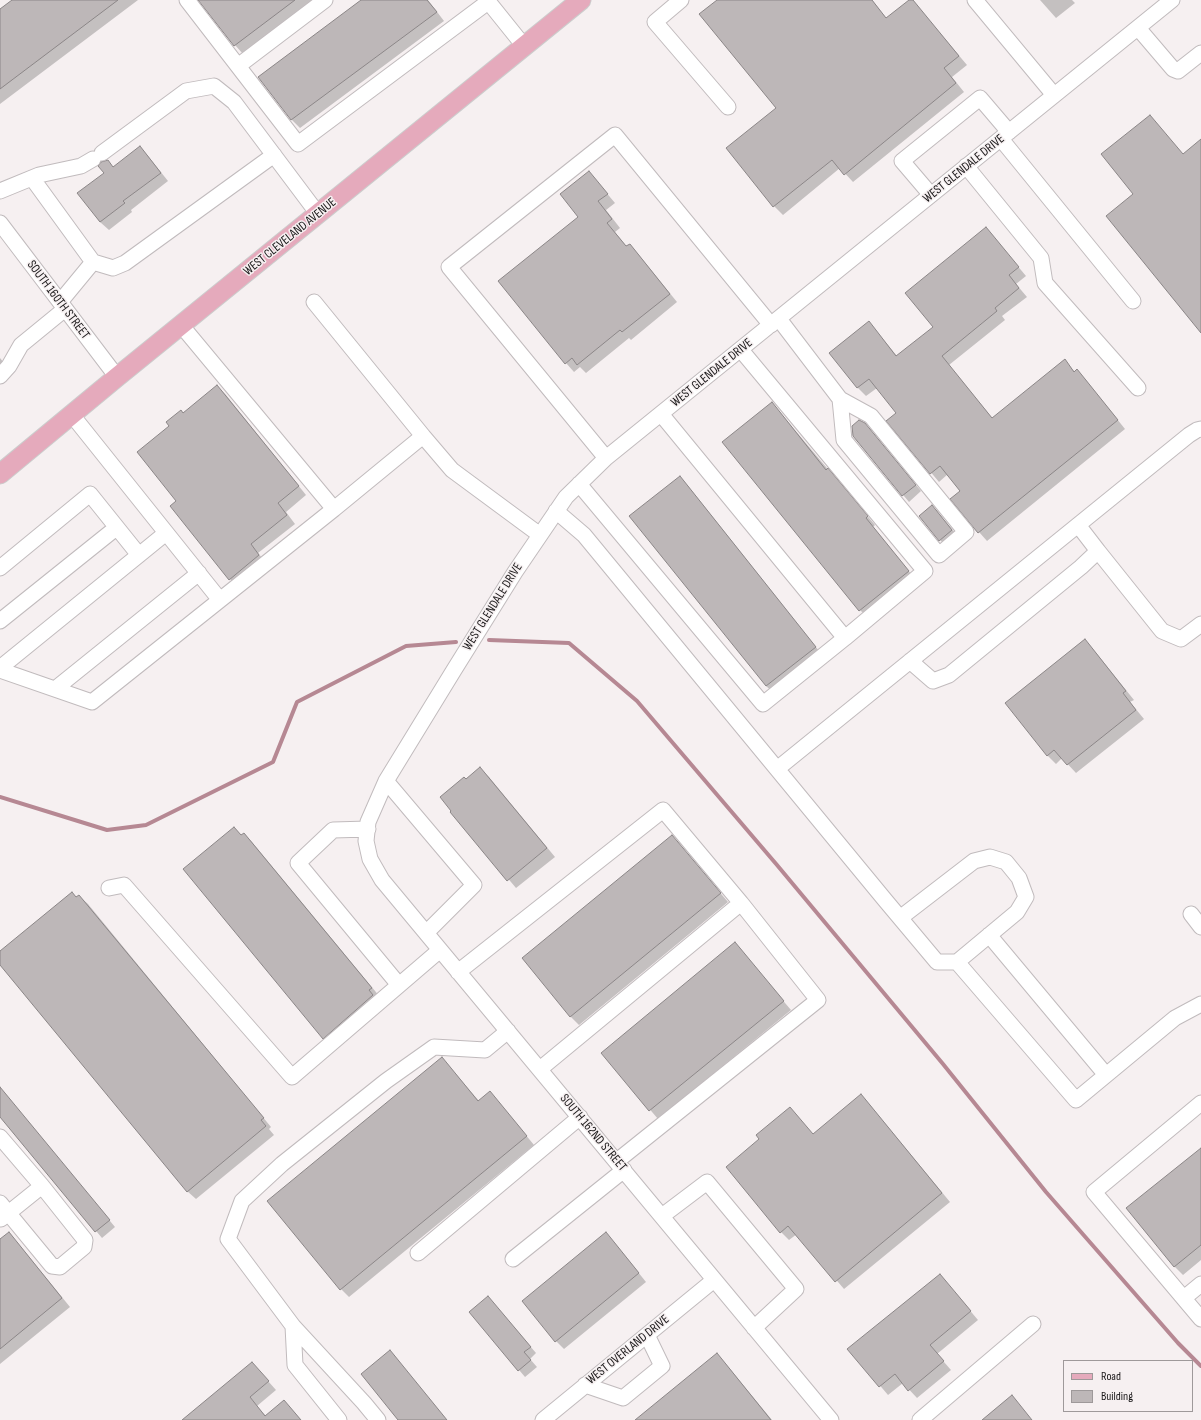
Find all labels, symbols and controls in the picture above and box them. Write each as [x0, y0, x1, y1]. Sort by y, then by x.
street label: WEST GLENDALE DRIVE [920, 131, 1008, 207]
street label: WEST CLEVELAND AVENUE [241, 195, 339, 279]
street label: SOUTH 160TH STREET [23, 257, 93, 343]
street label: WEST GLENDALE DRIVE [668, 335, 756, 411]
street label: WEST GLENDALE DRIVE [460, 560, 526, 654]
street label: SOUTH 162ND STREET [556, 1091, 630, 1175]
street label: WEST OVERLAND DRIVE [583, 1312, 673, 1388]
legend [1063, 1360, 1193, 1412]
text: Road [1101, 1369, 1121, 1384]
text: Building [1101, 1389, 1133, 1404]

